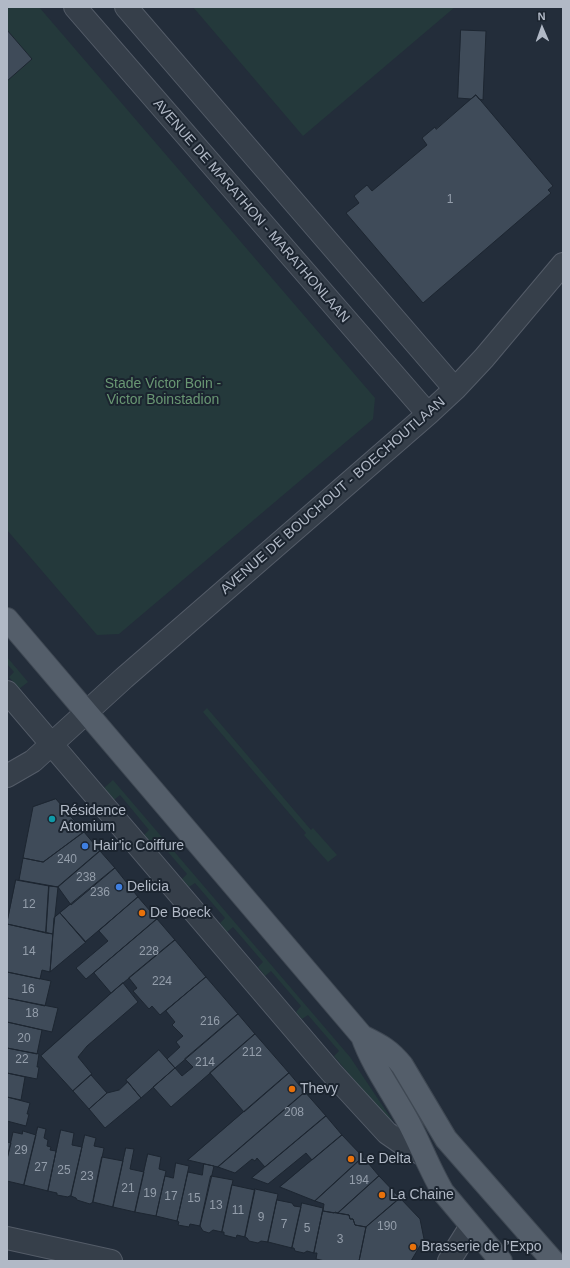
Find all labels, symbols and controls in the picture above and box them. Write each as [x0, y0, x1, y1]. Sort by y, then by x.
north arrow [522, 8, 562, 48]
text: N [537, 10, 546, 22]
street label: AVENUE DE MARATHON - MARATHONLAAN [149, 96, 353, 326]
house number: 1 [447, 193, 453, 207]
park label: Stade Victor Boin - Victor Boinstadion [105, 376, 221, 408]
street label: AVENUE DE BOUCHOUT - BOECHOUTLAAN [217, 394, 449, 598]
place label: Résidence Atomium [60, 803, 126, 836]
marker: Résidence Atomium [47, 814, 57, 824]
place label: Hair'ic Coiffure [93, 838, 184, 854]
marker: Hair'ic Coiffure [80, 841, 90, 851]
house number: 240 [57, 853, 77, 867]
house number: 238 [76, 871, 96, 885]
place label: Delicia [127, 879, 169, 895]
marker: Delicia [114, 882, 124, 892]
house number: 236 [90, 886, 110, 900]
house number: 12 [22, 898, 36, 912]
place label: De Boeck [150, 905, 211, 921]
marker: De Boeck [137, 908, 147, 918]
house number: 14 [22, 945, 36, 959]
house number: 228 [139, 945, 159, 959]
house number: 224 [152, 975, 172, 989]
house number: 16 [21, 983, 35, 997]
house number: 18 [25, 1007, 39, 1021]
house number: 216 [200, 1015, 220, 1029]
house number: 20 [17, 1032, 31, 1046]
house number: 212 [242, 1046, 262, 1060]
house number: 22 [15, 1053, 29, 1067]
house number: 214 [195, 1056, 215, 1070]
place label: Thevy [300, 1081, 338, 1097]
marker: Thevy [287, 1084, 297, 1094]
house number: 208 [284, 1106, 304, 1120]
house number: 29 [14, 1144, 28, 1158]
place label: Le Delta [359, 1151, 411, 1167]
marker: Le Delta [346, 1154, 356, 1164]
house number: 27 [34, 1161, 48, 1175]
house number: 25 [57, 1164, 71, 1178]
house number: 23 [80, 1170, 94, 1184]
house number: 194 [349, 1174, 369, 1188]
house number: 21 [121, 1182, 135, 1196]
house number: 19 [143, 1187, 157, 1201]
place label: La Chaine [390, 1187, 454, 1203]
house number: 17 [164, 1190, 178, 1204]
marker: La Chaine [377, 1190, 387, 1200]
house number: 15 [187, 1192, 201, 1206]
house number: 13 [209, 1199, 223, 1213]
house number: 11 [232, 1204, 244, 1218]
house number: 9 [258, 1211, 264, 1225]
house number: 7 [281, 1218, 287, 1232]
house number: 190 [377, 1220, 397, 1234]
house number: 5 [304, 1222, 310, 1236]
house number: 3 [337, 1233, 343, 1247]
place label: Brasserie de l’Expo [421, 1239, 542, 1255]
marker: Brasserie de l’Expo [408, 1242, 418, 1252]

